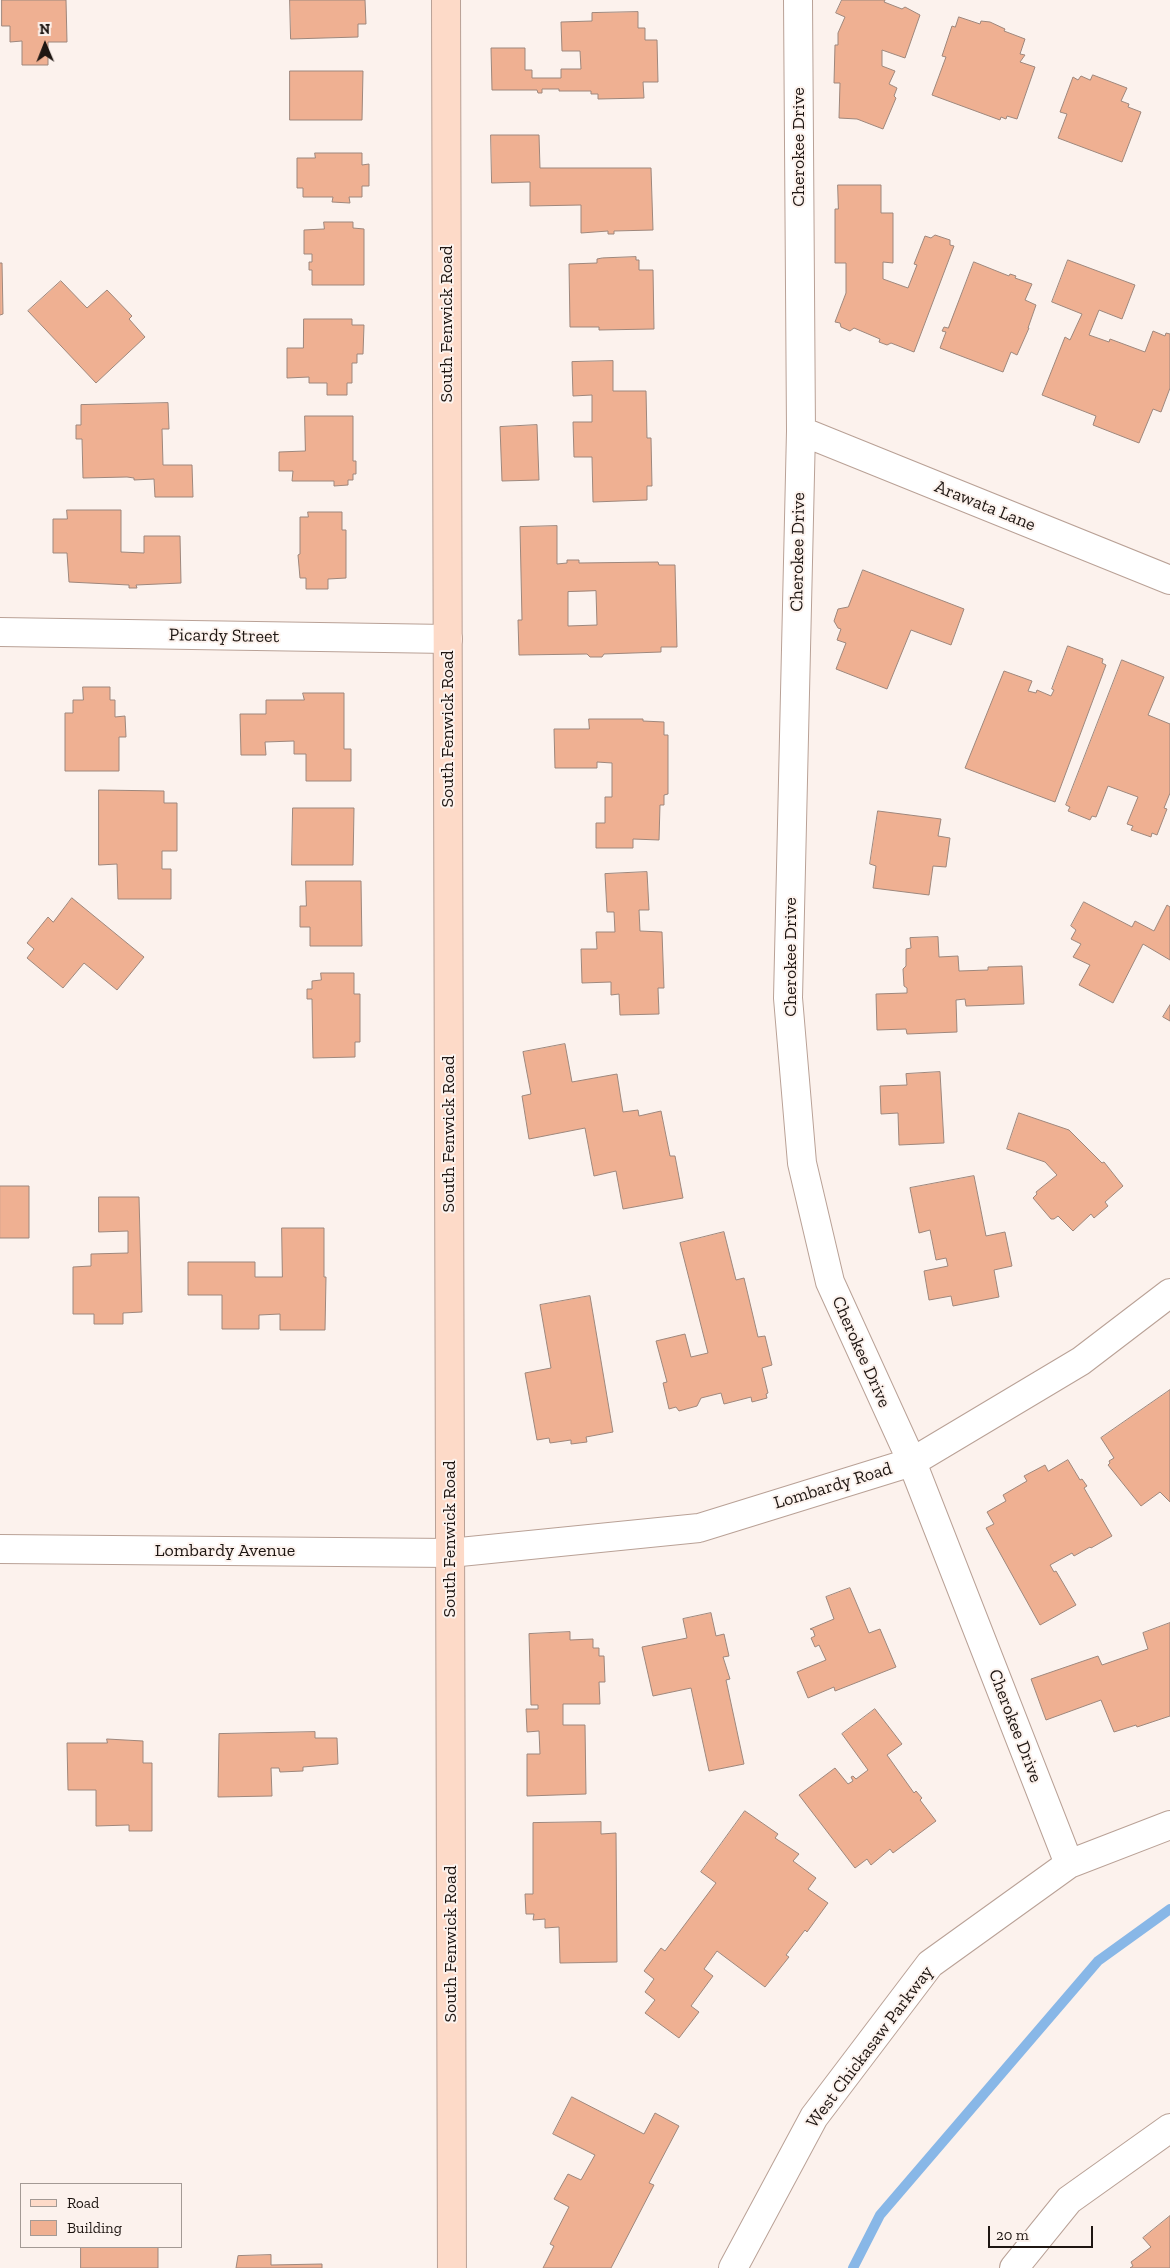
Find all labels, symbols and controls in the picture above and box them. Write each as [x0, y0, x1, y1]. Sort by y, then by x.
north arrow [20, 20, 70, 70]
text: N [39, 21, 50, 38]
street label: Cherokee Drive [788, 87, 810, 207]
street label: South Fenwick Road [436, 245, 458, 403]
street label: Arawata Lane [931, 476, 1039, 536]
street label: Cherokee Drive [786, 492, 810, 612]
street label: Picardy Street [169, 624, 279, 648]
street label: South Fenwick Road [437, 650, 459, 808]
street label: Cherokee Drive [780, 897, 802, 1017]
street label: South Fenwick Road [438, 1055, 460, 1213]
street label: Cherokee Drive [827, 1293, 895, 1411]
street label: Lombardy Road [771, 1458, 895, 1514]
street label: South Fenwick Road [439, 1460, 461, 1618]
street label: Lombardy Avenue [155, 1540, 295, 1562]
street label: Cherokee Drive [984, 1666, 1046, 1786]
street label: South Fenwick Road [440, 1865, 462, 2023]
street label: West Chickasaw Parkway [802, 1962, 938, 2132]
legend [20, 2183, 182, 2248]
text: Road [67, 2194, 99, 2212]
scale bar [990, 2216, 1095, 2248]
text: Building [67, 2219, 122, 2237]
text: 20 m [996, 2226, 1029, 2244]

